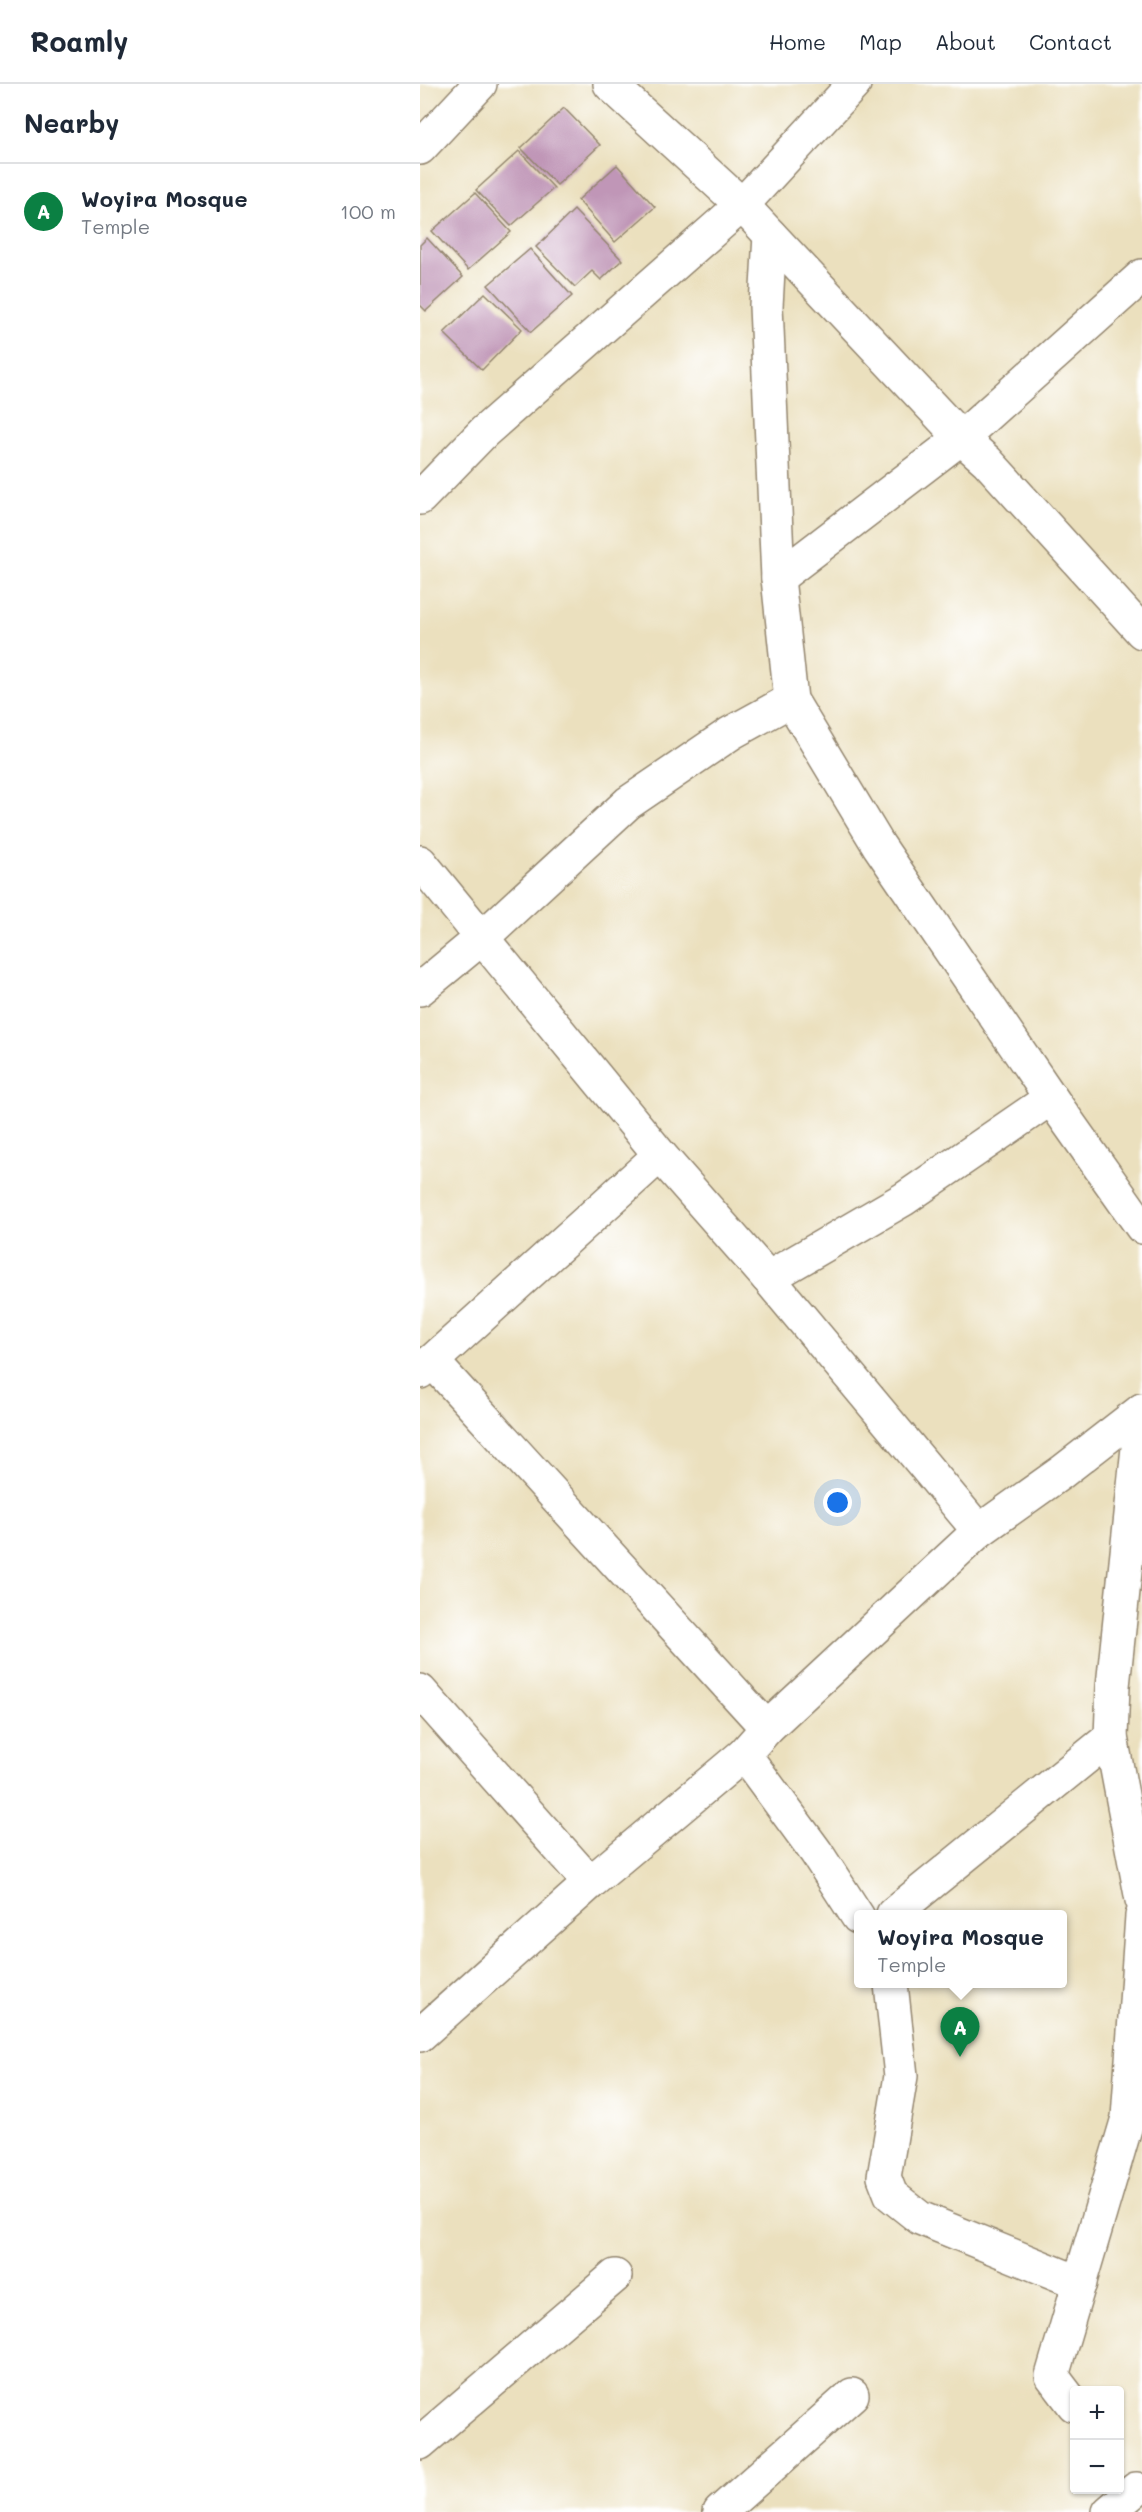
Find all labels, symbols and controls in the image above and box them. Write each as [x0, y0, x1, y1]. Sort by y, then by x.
text: Roamly [30, 23, 129, 59]
text: Home [769, 28, 826, 55]
text: Map [859, 28, 902, 55]
text: About [935, 28, 996, 55]
text: Contact [1029, 28, 1112, 55]
text: Nearby [24, 106, 119, 140]
text: Woyira Mosque [81, 184, 248, 213]
text: A [37, 198, 50, 224]
text: 100 m [340, 198, 396, 224]
text: Temple [81, 213, 150, 239]
your location [823, 1488, 852, 1517]
popup [854, 1910, 1067, 1988]
text: Woyira Mosque [877, 1922, 1044, 1951]
text: Temple [877, 1951, 946, 1977]
pin: A [940, 2008, 980, 2057]
map controls [1070, 2386, 1124, 2494]
button: + [1070, 2386, 1124, 2440]
button: − [1070, 2440, 1124, 2494]

